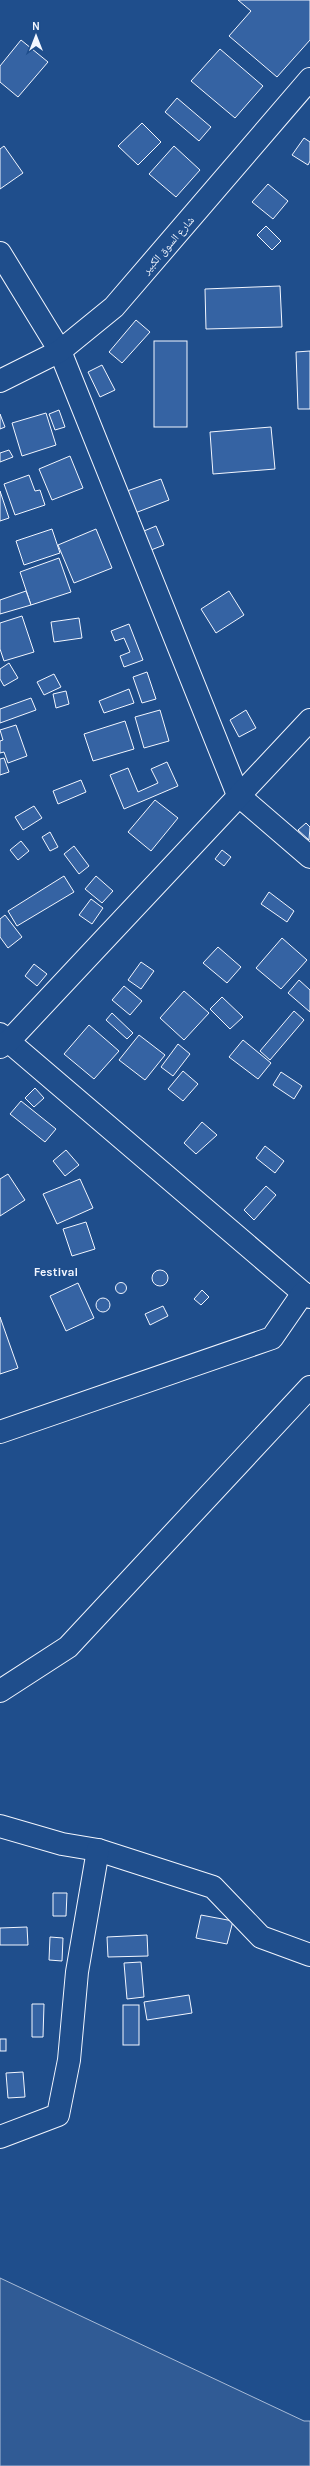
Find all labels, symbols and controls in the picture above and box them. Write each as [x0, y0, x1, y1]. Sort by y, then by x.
north arrow [16, 16, 56, 56]
text: N [32, 20, 40, 33]
street label: شارع السوق الكبير [139, 214, 197, 278]
district label: Festival [34, 1265, 78, 1279]

